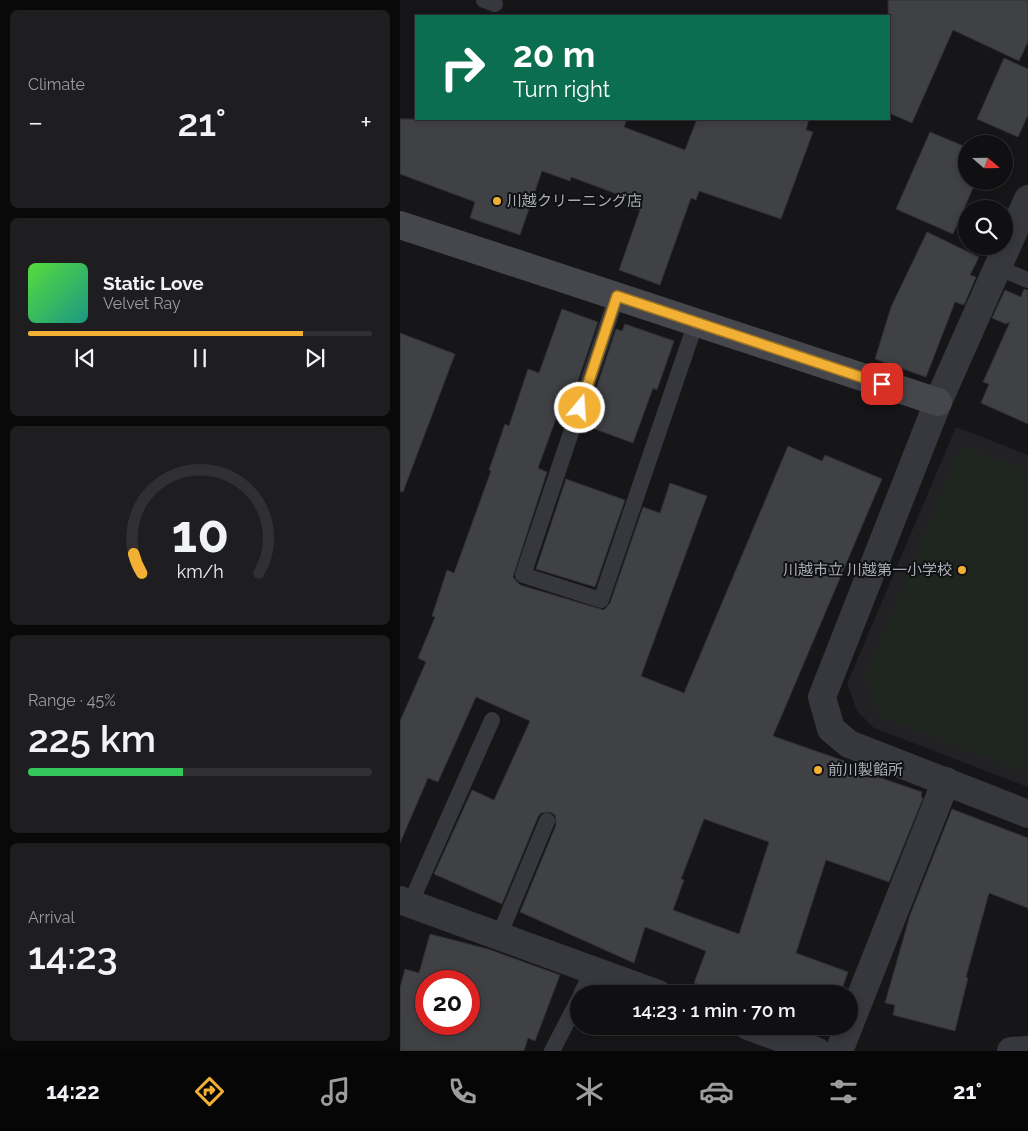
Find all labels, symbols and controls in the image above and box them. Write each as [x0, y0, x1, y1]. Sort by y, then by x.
text: 20 m [513, 34, 595, 75]
icon: right [430, 35, 495, 100]
text: Climate [28, 75, 85, 94]
text: Turn right [513, 76, 610, 102]
text: 21° [177, 100, 226, 145]
text: − [28, 106, 43, 139]
text: + [360, 106, 372, 139]
north arrow [958, 135, 1012, 190]
map controls [958, 135, 1013, 255]
place label: 川越クリーニング店 [507, 192, 642, 210]
marker: 川越クリーニング店 [491, 195, 503, 207]
button: search [958, 200, 1013, 255]
text: Static Love [103, 272, 204, 294]
text: Velvet Ray [103, 294, 181, 313]
icon: previous [71, 344, 99, 372]
icon: pause [186, 344, 214, 372]
icon: next [301, 344, 329, 372]
pin [861, 363, 903, 405]
icon: arrive [868, 370, 896, 398]
position arrow [553, 381, 605, 433]
text: 10 [171, 503, 229, 564]
text: km/h [176, 561, 224, 582]
place label: 川越市立 川越第一小学校 [783, 561, 952, 579]
marker: 川越市立 川越第一小学校 [956, 564, 968, 576]
text: Range · 45% [28, 691, 116, 710]
text: 225 km [28, 716, 156, 761]
place label: 前川製餡所 [828, 761, 903, 779]
marker: 前川製餡所 [812, 764, 824, 776]
text: Arrival [28, 908, 75, 927]
text: 14:23 [28, 933, 118, 978]
speed limit sign: 20 [415, 970, 480, 1035]
text: 14:23 · 1 min · 70 m [632, 999, 796, 1021]
icon: directions [192, 1074, 227, 1109]
icon: music [318, 1074, 353, 1109]
icon: phone [445, 1074, 480, 1109]
icon: climate [572, 1074, 607, 1109]
icon: car [699, 1074, 734, 1109]
icon: filters [826, 1074, 861, 1109]
text: 14:22 [46, 1078, 100, 1104]
text: 21° [953, 1078, 982, 1104]

